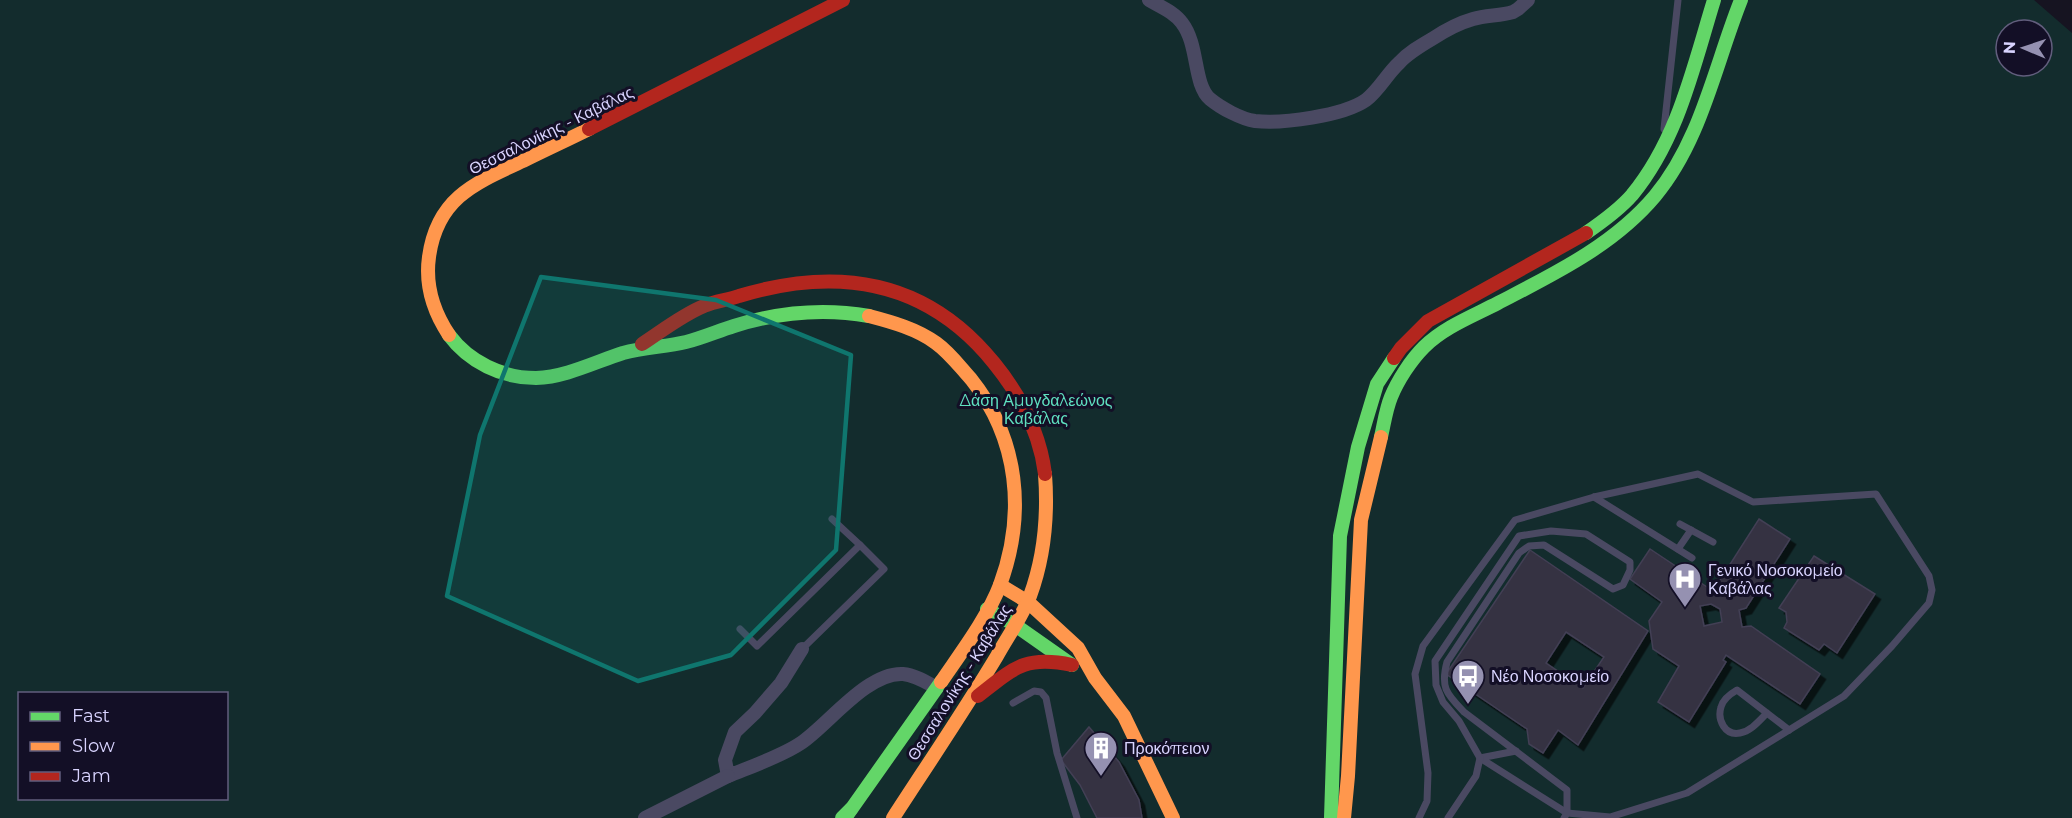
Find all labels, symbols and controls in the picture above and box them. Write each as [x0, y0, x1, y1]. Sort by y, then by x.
north arrow [1994, 18, 2054, 78]
text: N [2000, 41, 2019, 54]
street label: Θεσσαλονίκης - Καβάλας [466, 82, 637, 179]
park label: Δάση Αμυγδαλεώνος Καβάλας [959, 391, 1113, 428]
hospital icon: Γενικό Νοσοκομείο Καβάλας [1667, 561, 1703, 608]
place label: Γενικό Νοσοκομείο Καβάλας [1708, 561, 1843, 598]
street label: Θεσσαλονίκης - Καβάλας [904, 600, 1015, 764]
bus stop icon: Νέο Νοσοκομείο [1450, 658, 1486, 705]
place label: Νέο Νοσοκομείο [1491, 667, 1609, 686]
legend [18, 692, 228, 800]
text: Fast [72, 705, 110, 727]
building icon: Προκόπειον [1083, 730, 1119, 777]
text: Slow [72, 735, 115, 757]
place label: Προκόπειον [1124, 739, 1209, 758]
text: Jam [71, 765, 111, 787]

